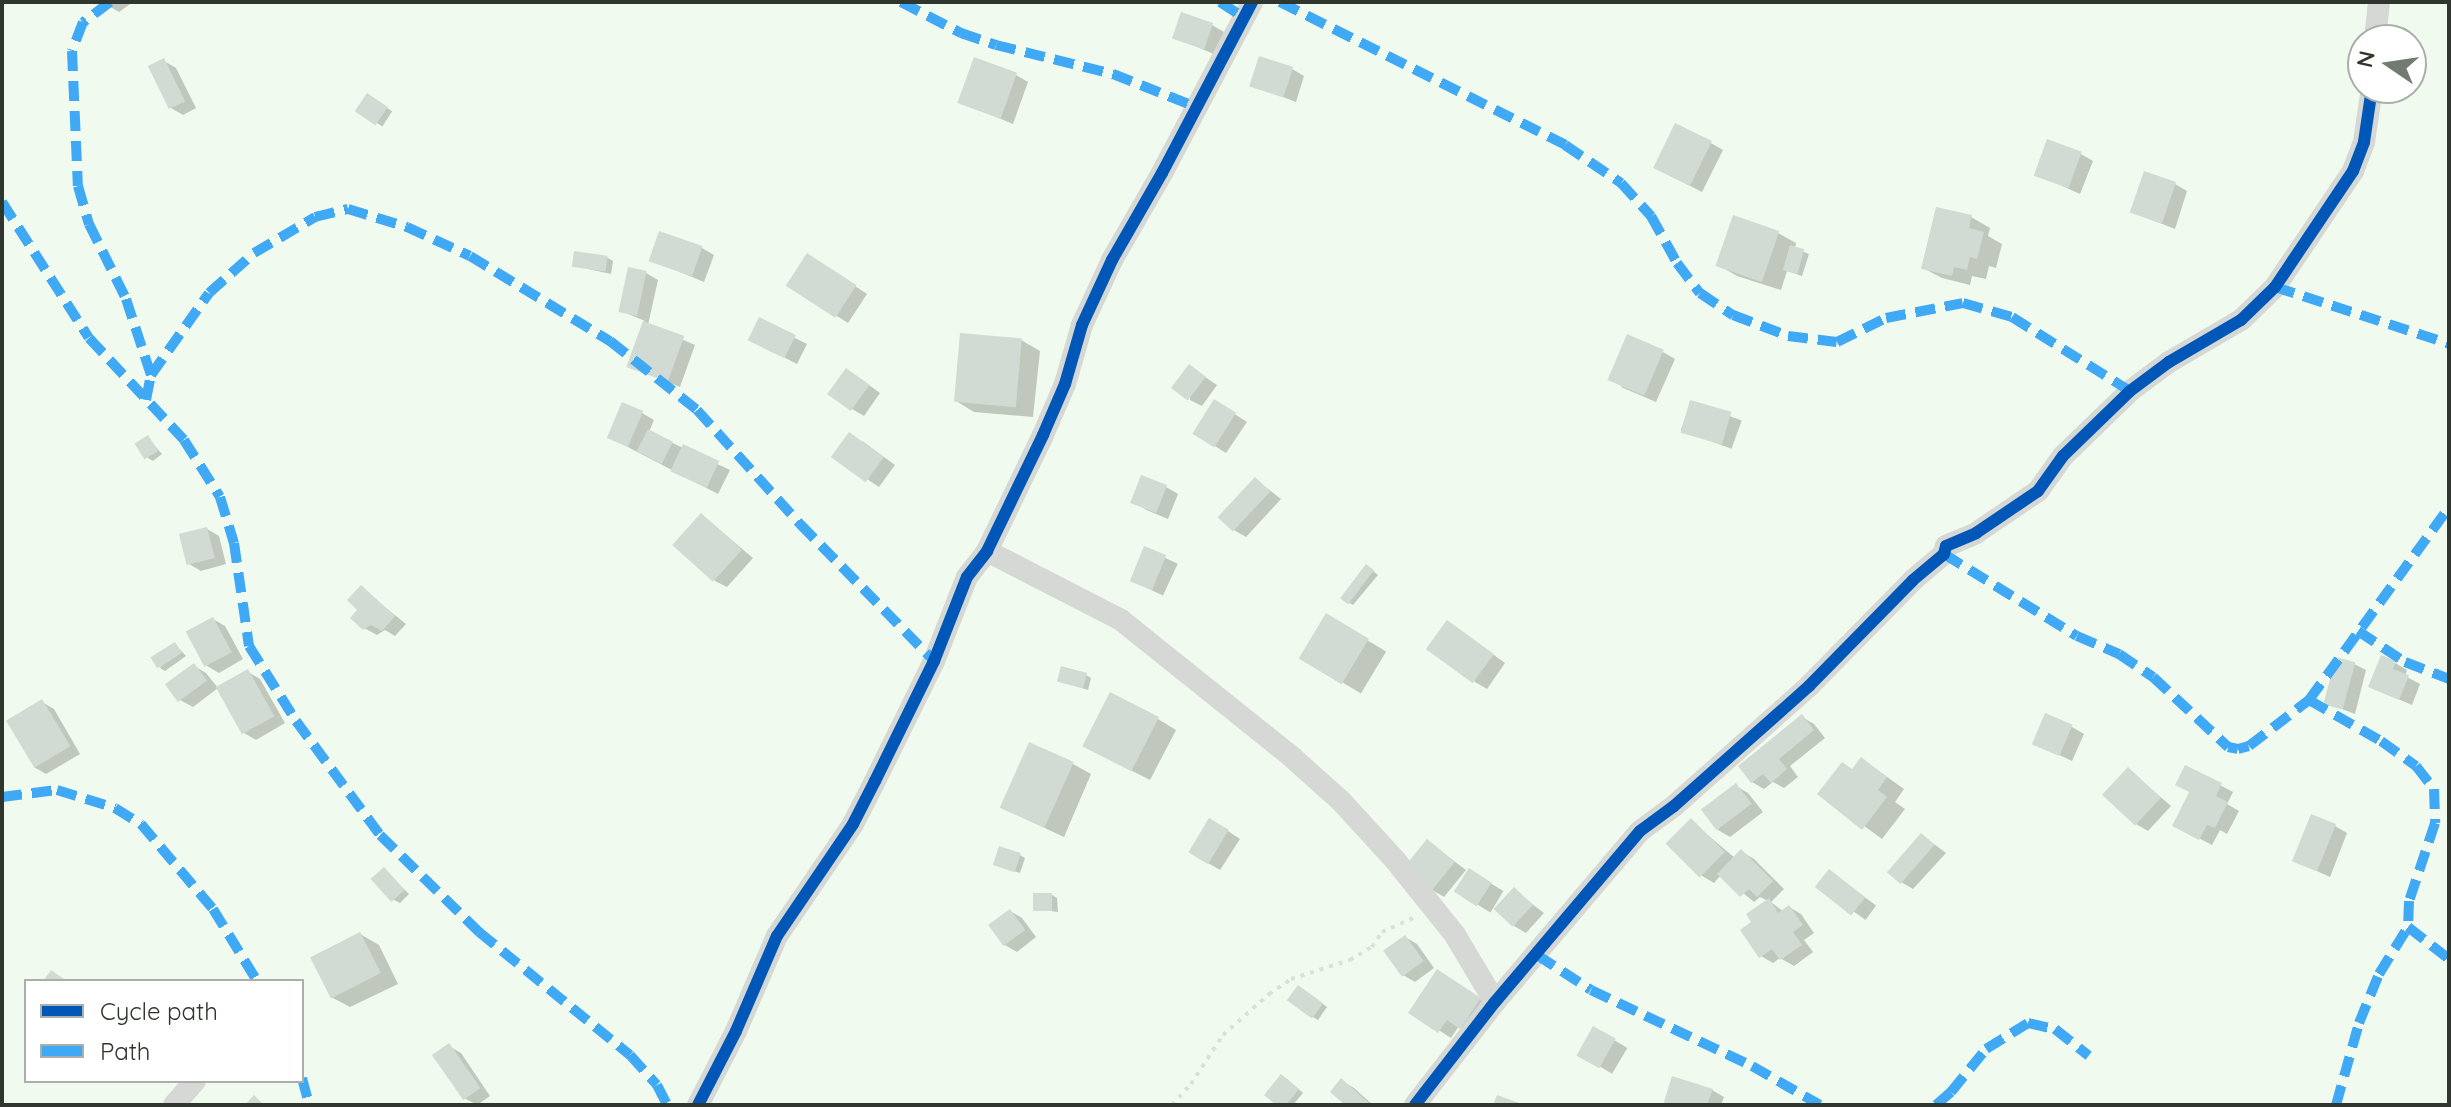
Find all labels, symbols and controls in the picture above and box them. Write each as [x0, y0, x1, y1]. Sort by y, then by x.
north arrow [2347, 24, 2427, 104]
text: N [2350, 48, 2381, 70]
legend [24, 979, 304, 1083]
text: Cycle path [100, 996, 218, 1026]
text: Path [100, 1036, 151, 1066]

